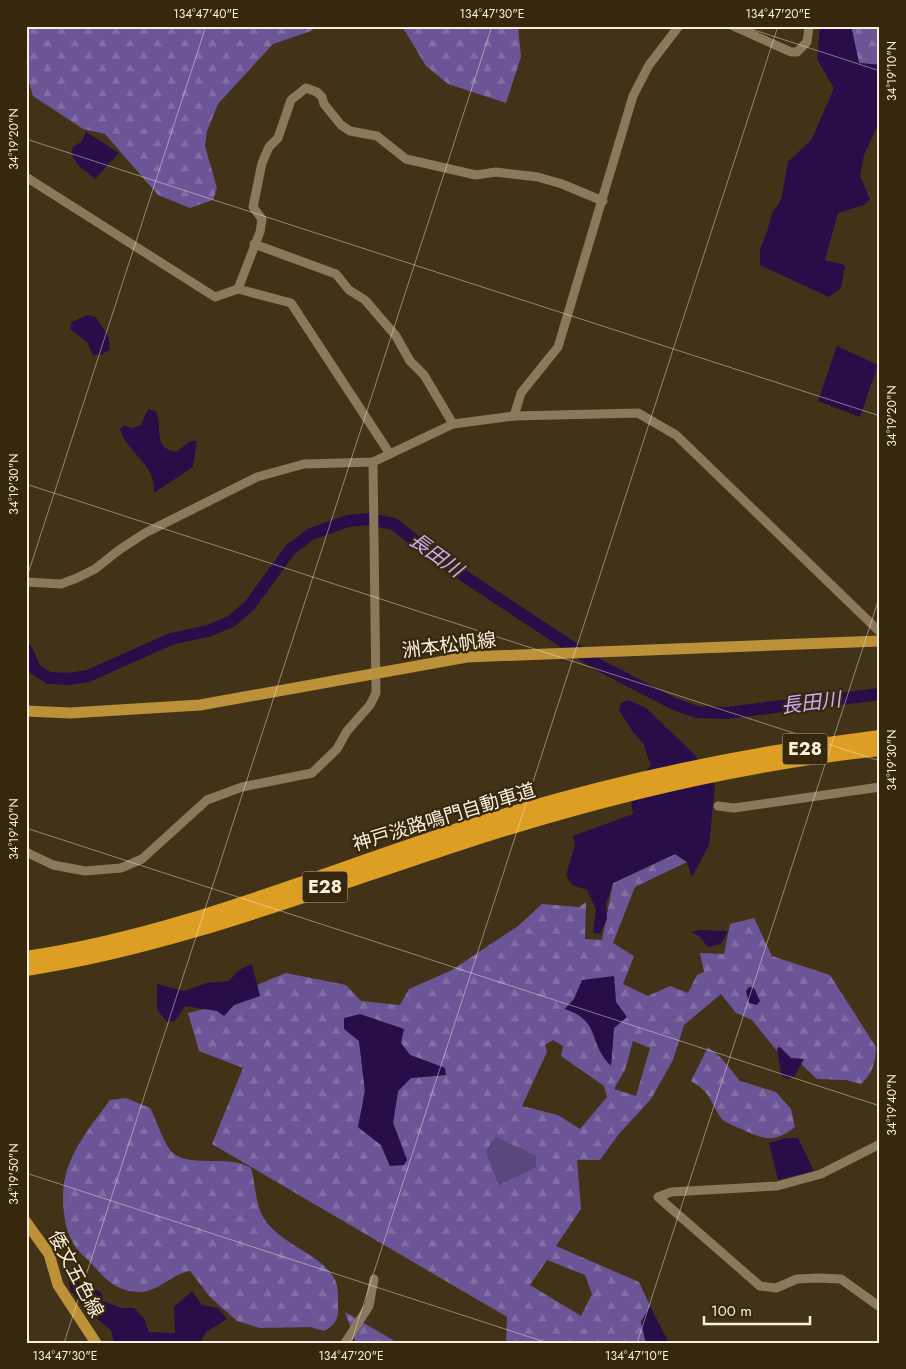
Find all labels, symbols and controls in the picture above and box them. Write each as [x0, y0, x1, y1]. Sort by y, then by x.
text: 134°47'40"E [173, 5, 239, 23]
text: 134°47'30"E [460, 5, 524, 23]
text: 134°47'20"E [745, 5, 811, 23]
text: 34°19'10"N [883, 41, 901, 101]
text: 34°19'20"N [5, 108, 23, 170]
text: 34°19'20"N [883, 385, 901, 447]
text: 34°19'30"N [5, 453, 23, 515]
water label: 長田川 [403, 526, 470, 586]
street label: 洲本松帆線 [400, 626, 498, 664]
water label: 長田川 [779, 685, 845, 721]
text: 34°19'30"N [883, 729, 901, 791]
road number: E28 [782, 734, 828, 764]
street label: 神戸淡路鳴門自動車道 [349, 776, 539, 858]
text: 34°19'40"N [5, 798, 23, 860]
road number: E28 [302, 872, 348, 902]
text: 34°19'40"N [883, 1074, 901, 1136]
text: 34°19'50"N [5, 1143, 23, 1205]
street label: 倭文五色線 [42, 1226, 110, 1322]
scale bar [704, 1294, 810, 1326]
text: 100 m [711, 1300, 752, 1322]
text: 134°47'30"E [33, 1347, 97, 1365]
text: 134°47'20"E [318, 1347, 384, 1365]
text: 134°47'10"E [605, 1347, 669, 1365]

